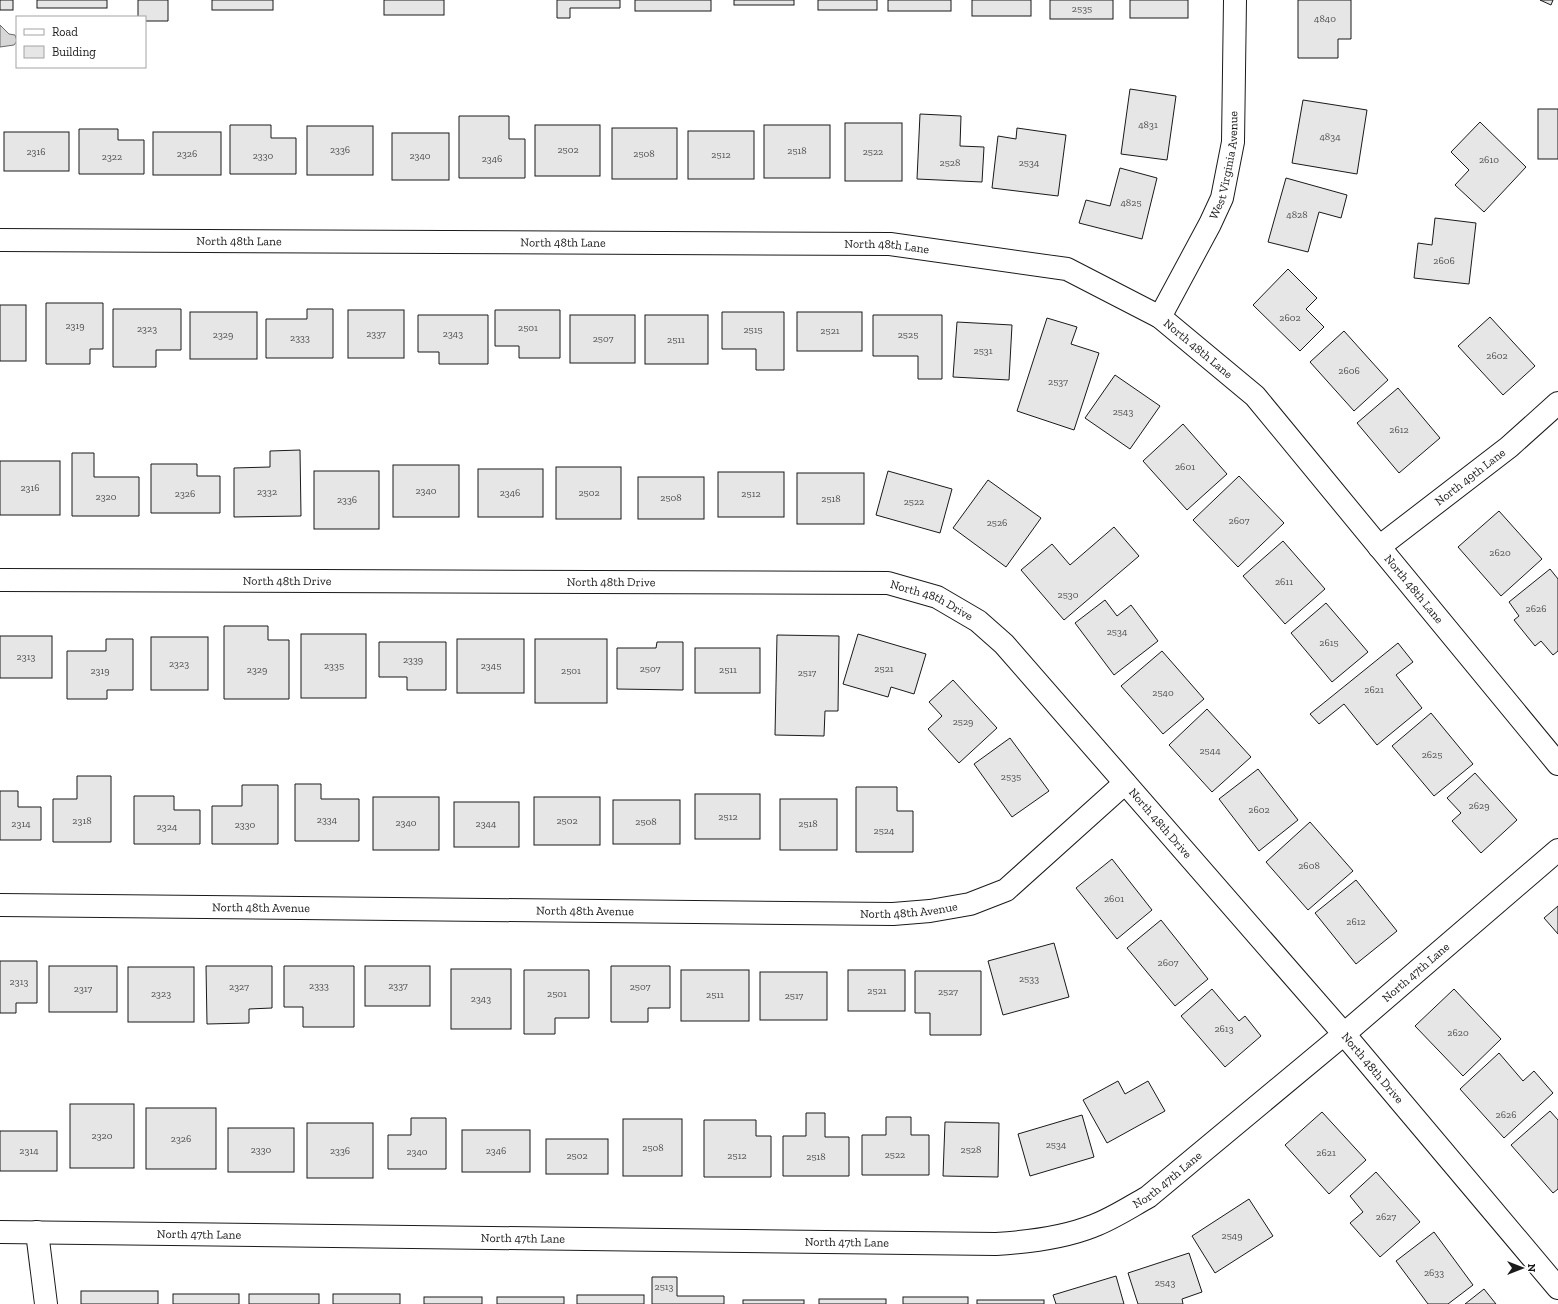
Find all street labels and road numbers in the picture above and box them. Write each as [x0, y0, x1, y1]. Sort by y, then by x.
street label: West Virginia Avenue [1206, 110, 1240, 221]
street label: North 48th Lane [196, 234, 282, 248]
street label: North 48th Lane [520, 235, 606, 250]
street label: North 48th Lane [844, 237, 931, 257]
street label: North 48th Lane [1161, 316, 1236, 382]
street label: North 49th Lane [1432, 445, 1508, 508]
street label: North 48th Lane [1381, 552, 1447, 627]
street label: North 48th Drive [243, 574, 332, 588]
street label: North 48th Drive [567, 575, 656, 589]
street label: North 48th Drive [889, 577, 976, 624]
street label: North 48th Drive [1126, 785, 1195, 862]
street label: North 48th Avenue [860, 899, 959, 921]
street label: North 48th Avenue [212, 900, 310, 915]
street label: North 48th Avenue [536, 903, 634, 918]
street label: North 47th Lane [1379, 939, 1453, 1005]
street label: North 48th Drive [1339, 1030, 1407, 1107]
street label: North 47th Lane [1130, 1148, 1205, 1211]
street label: North 47th Lane [157, 1227, 242, 1242]
street label: North 47th Lane [481, 1231, 566, 1246]
street label: North 47th Lane [805, 1235, 889, 1250]

